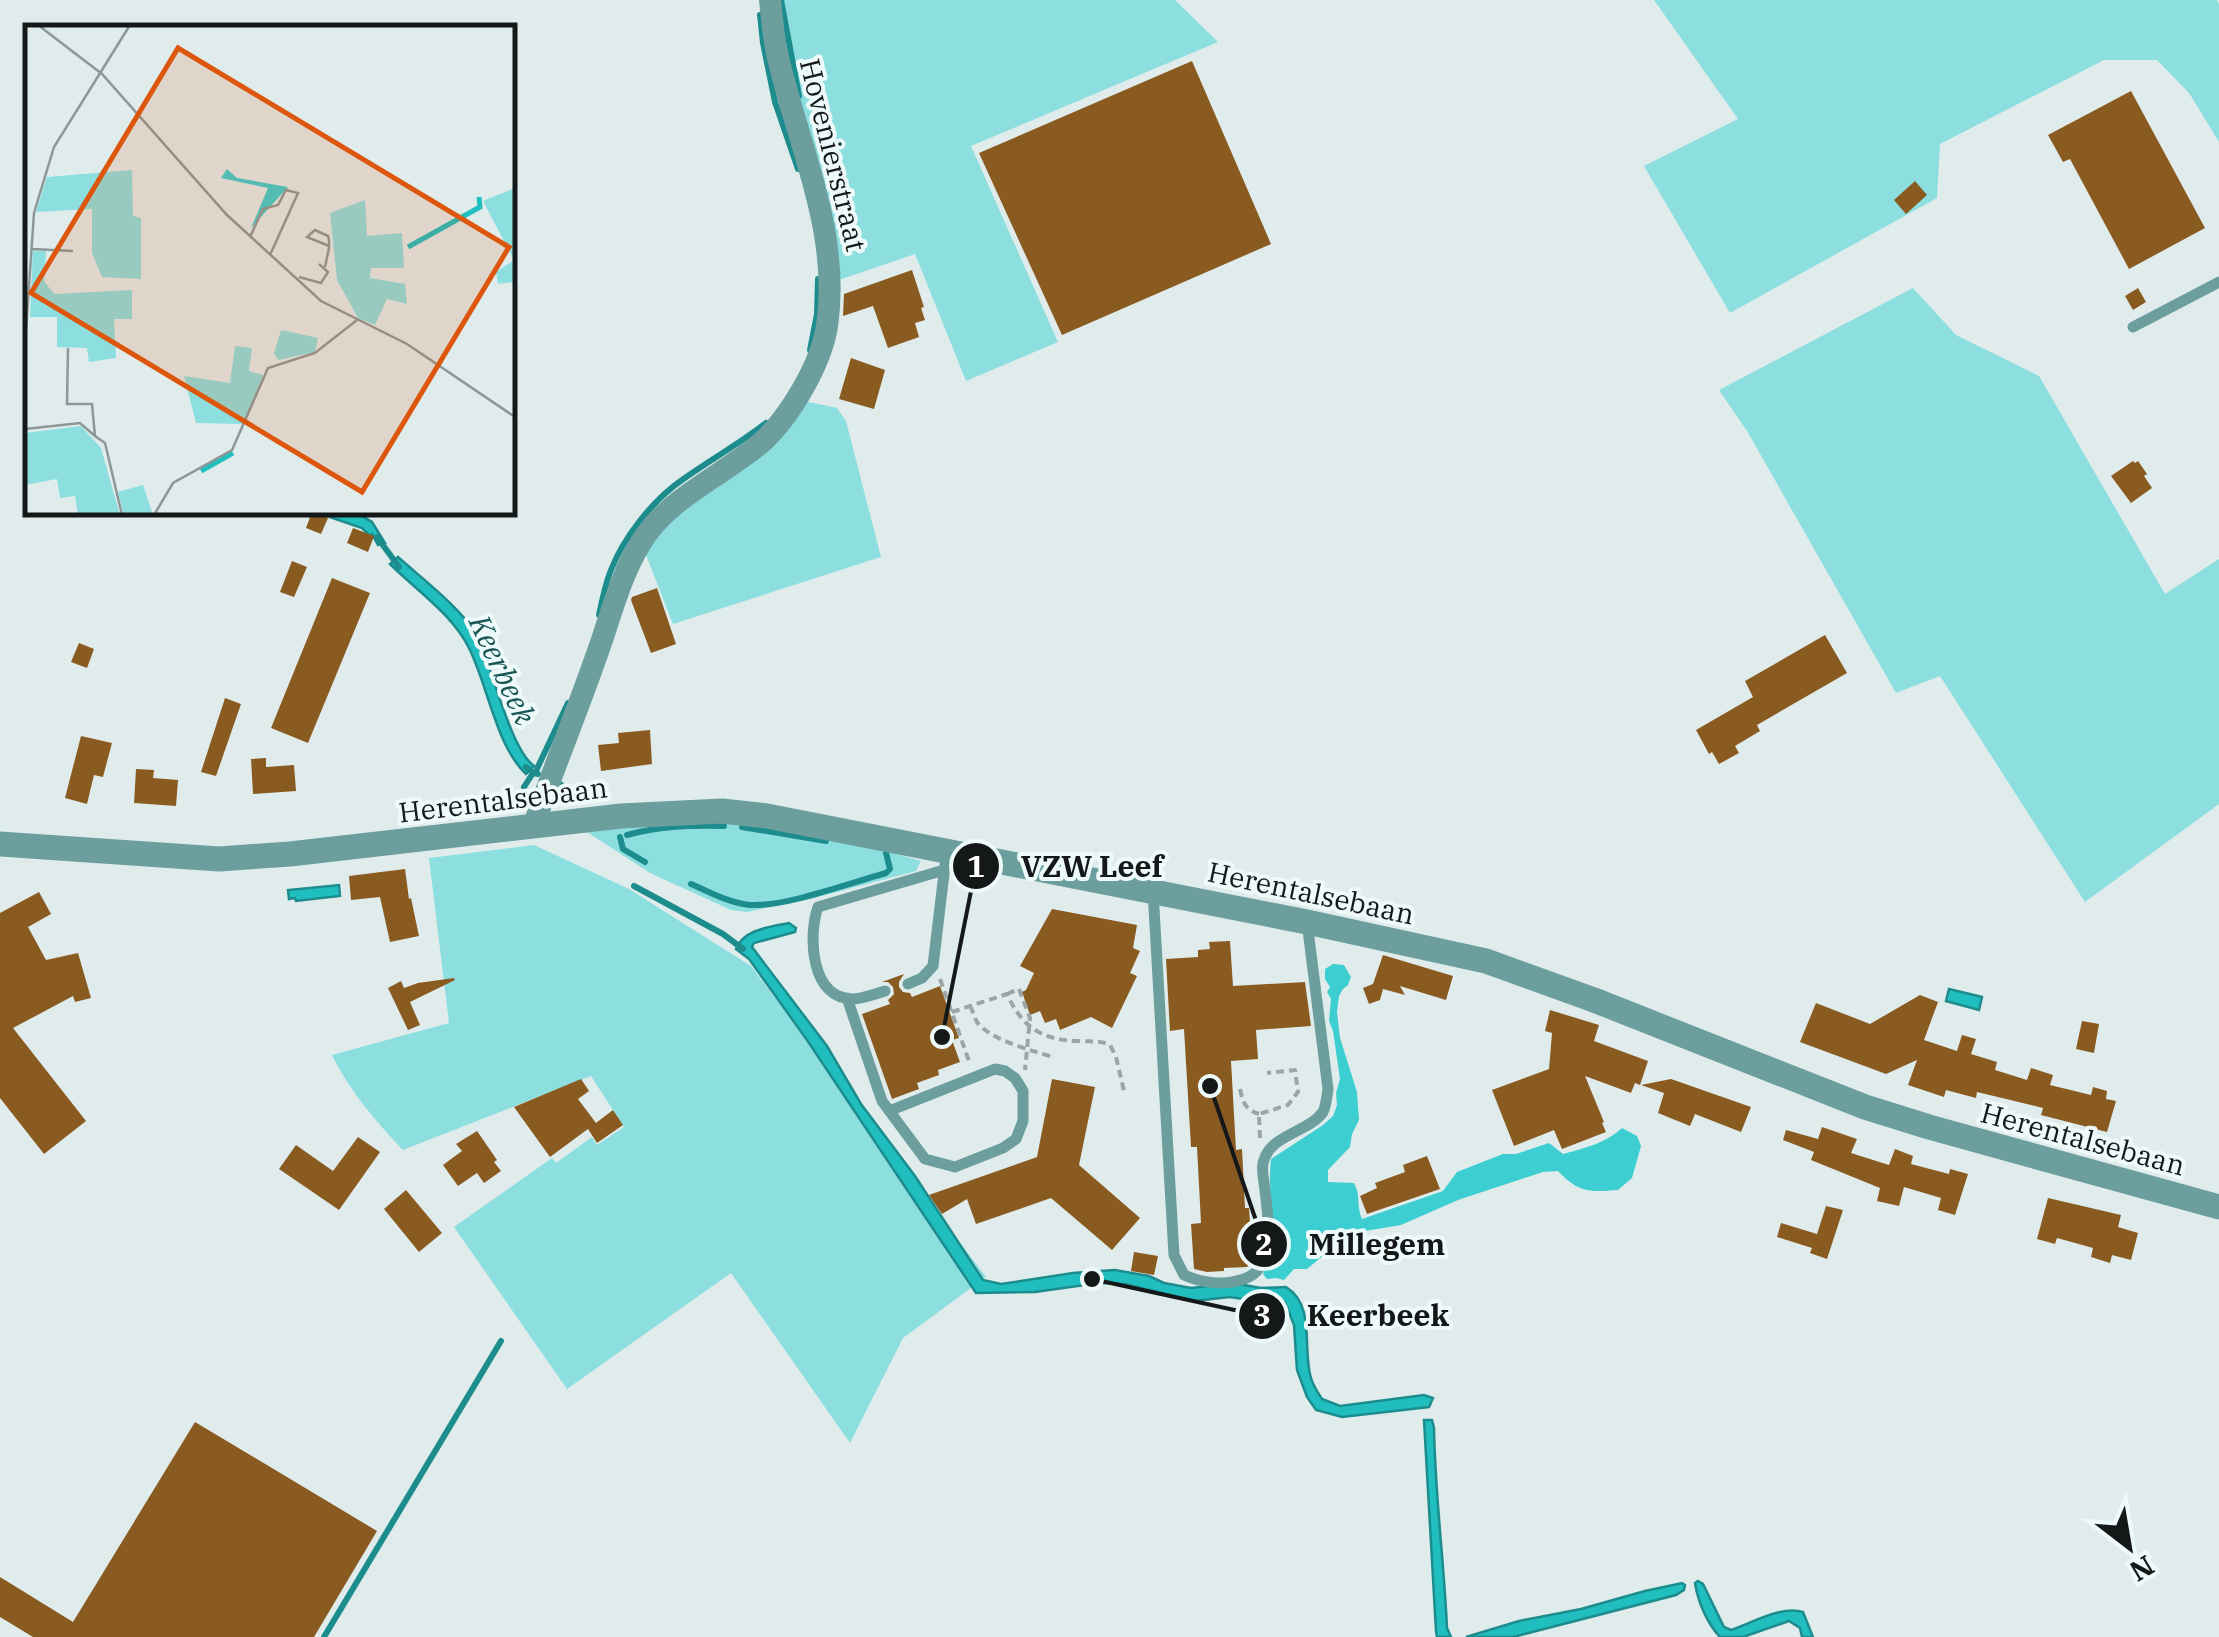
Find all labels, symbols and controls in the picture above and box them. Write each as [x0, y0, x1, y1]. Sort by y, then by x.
inset map [25, 25, 515, 515]
street label: Hovenierstraat [792, 55, 875, 255]
water label: Keerbeek [461, 607, 546, 731]
street label: Herentalsebaan [396, 768, 609, 831]
callout: VZW Leef [951, 836, 1184, 896]
text: 1 [967, 846, 985, 885]
text: VZW Leef [1021, 846, 1166, 885]
street label: Herentalsebaan [1205, 853, 1418, 932]
street label: Herentalsebaan [1977, 1093, 2189, 1184]
callout: Millegem [1239, 1214, 1466, 1274]
text: 2 [1255, 1224, 1273, 1263]
text: Millegem [1309, 1224, 1445, 1263]
callout: Keerbeek [1237, 1286, 1469, 1346]
text: 3 [1253, 1295, 1271, 1334]
text: Keerbeek [1307, 1295, 1449, 1334]
north arrow [2079, 1497, 2179, 1597]
text: N [2123, 1547, 2161, 1590]

